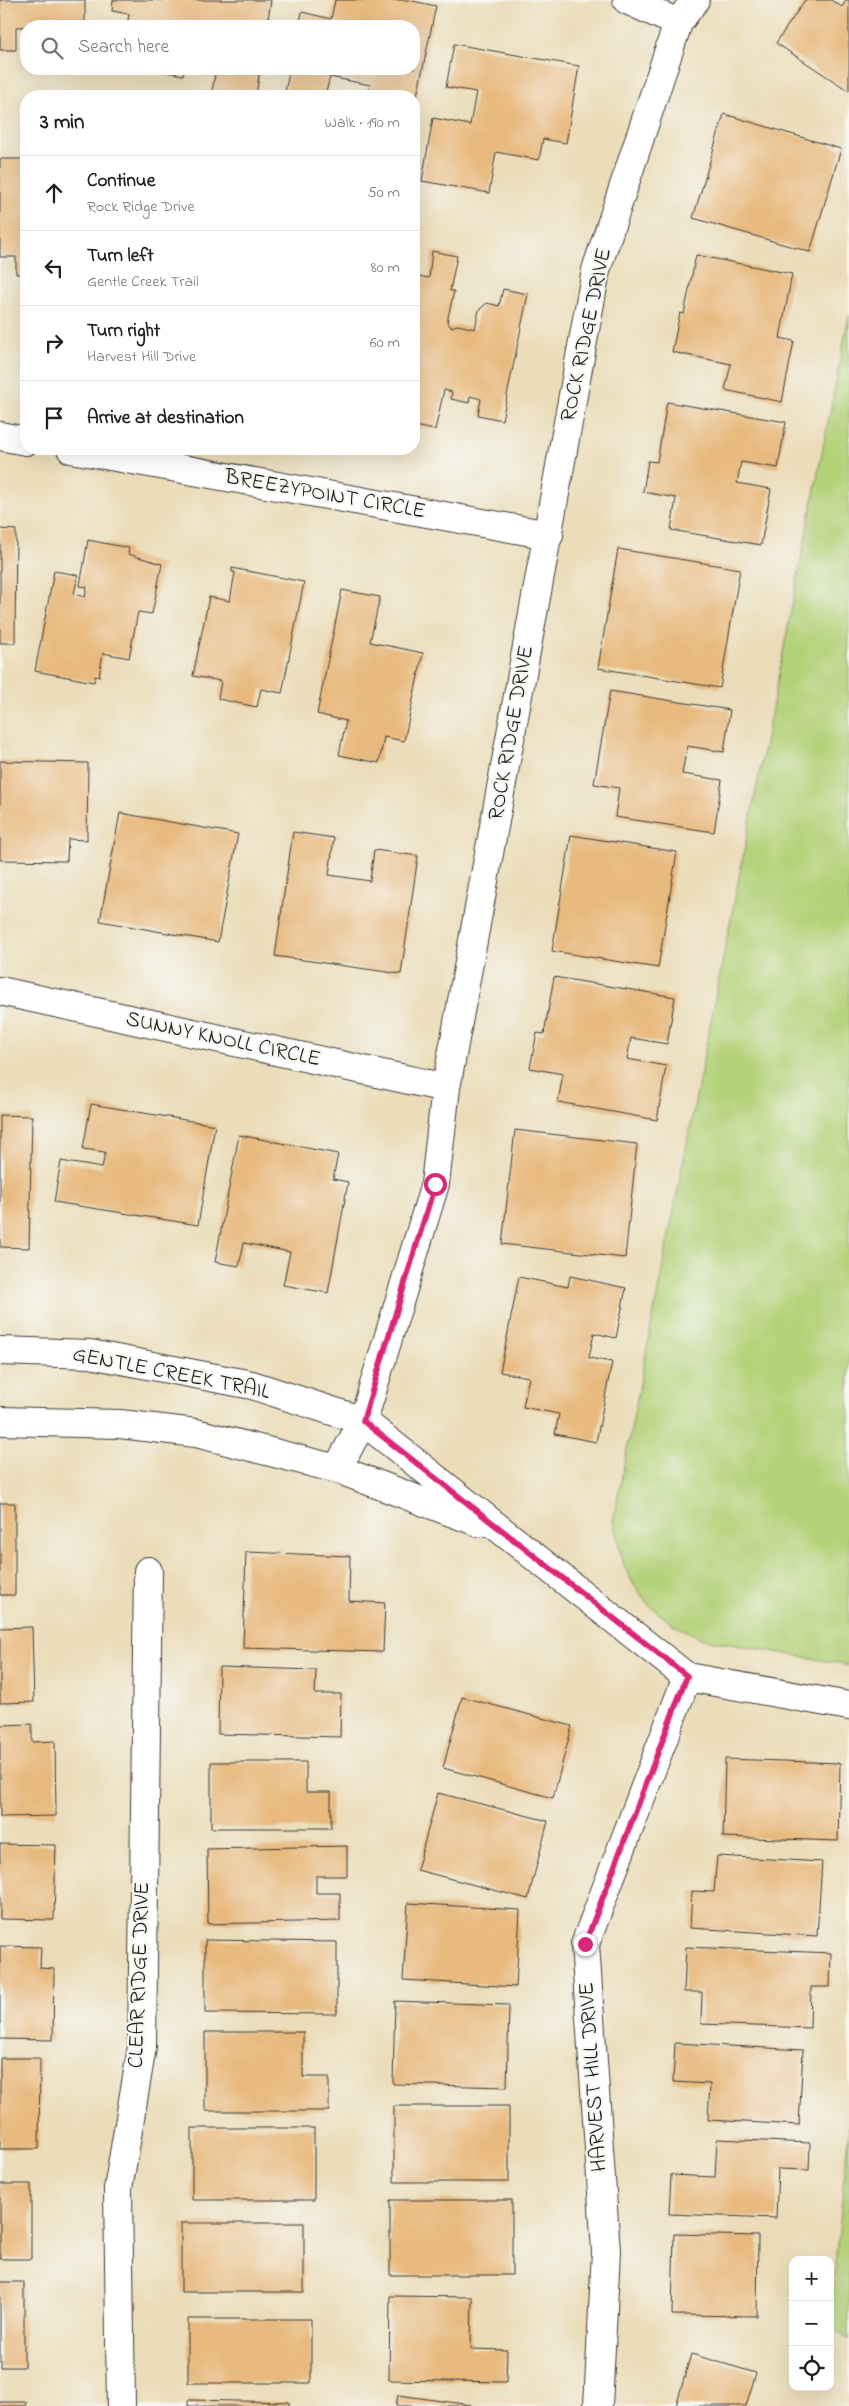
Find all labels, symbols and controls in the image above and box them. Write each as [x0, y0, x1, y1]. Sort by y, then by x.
search box [20, 20, 420, 75]
icon: search [38, 34, 66, 62]
text: Search here [78, 34, 169, 61]
text: 3 min [40, 108, 84, 138]
text: Walk · 190 m [325, 111, 400, 135]
text: Continue [87, 168, 155, 195]
icon: ahead [40, 179, 68, 207]
text: 50 m [368, 181, 400, 205]
text: Rock Ridge Drive [87, 195, 195, 219]
text: Turn left [87, 243, 154, 270]
street label: ROCK RIDGE DRIVE [553, 245, 621, 425]
icon: left [40, 254, 68, 282]
text: 80 m [371, 256, 400, 280]
text: Gentle Creek Trail [87, 270, 199, 294]
text: Turn right [87, 318, 160, 345]
icon: right [40, 329, 68, 357]
text: 60 m [370, 331, 400, 355]
text: Harvest Hill Drive [87, 345, 196, 369]
icon: arrive [40, 404, 68, 432]
text: Arrive at destination [87, 405, 244, 432]
street label: BREEZYPOINT CIRCLE [221, 461, 428, 528]
street label: ROCK RIDGE DRIVE [481, 643, 543, 823]
street label: SUNNY KNOLL CIRCLE [123, 1004, 323, 1076]
route start [424, 1173, 447, 1196]
street label: GENTLE CREEK TRAIL [70, 1339, 273, 1409]
street label: CLEAR RIDGE DRIVE [121, 1881, 159, 2069]
route end [574, 1933, 597, 1956]
street label: HARVEST HILL DRIVE [571, 1981, 617, 2173]
map controls [789, 2256, 834, 2391]
button: + [789, 2256, 834, 2301]
button: − [789, 2301, 834, 2346]
button: locate [789, 2346, 834, 2391]

